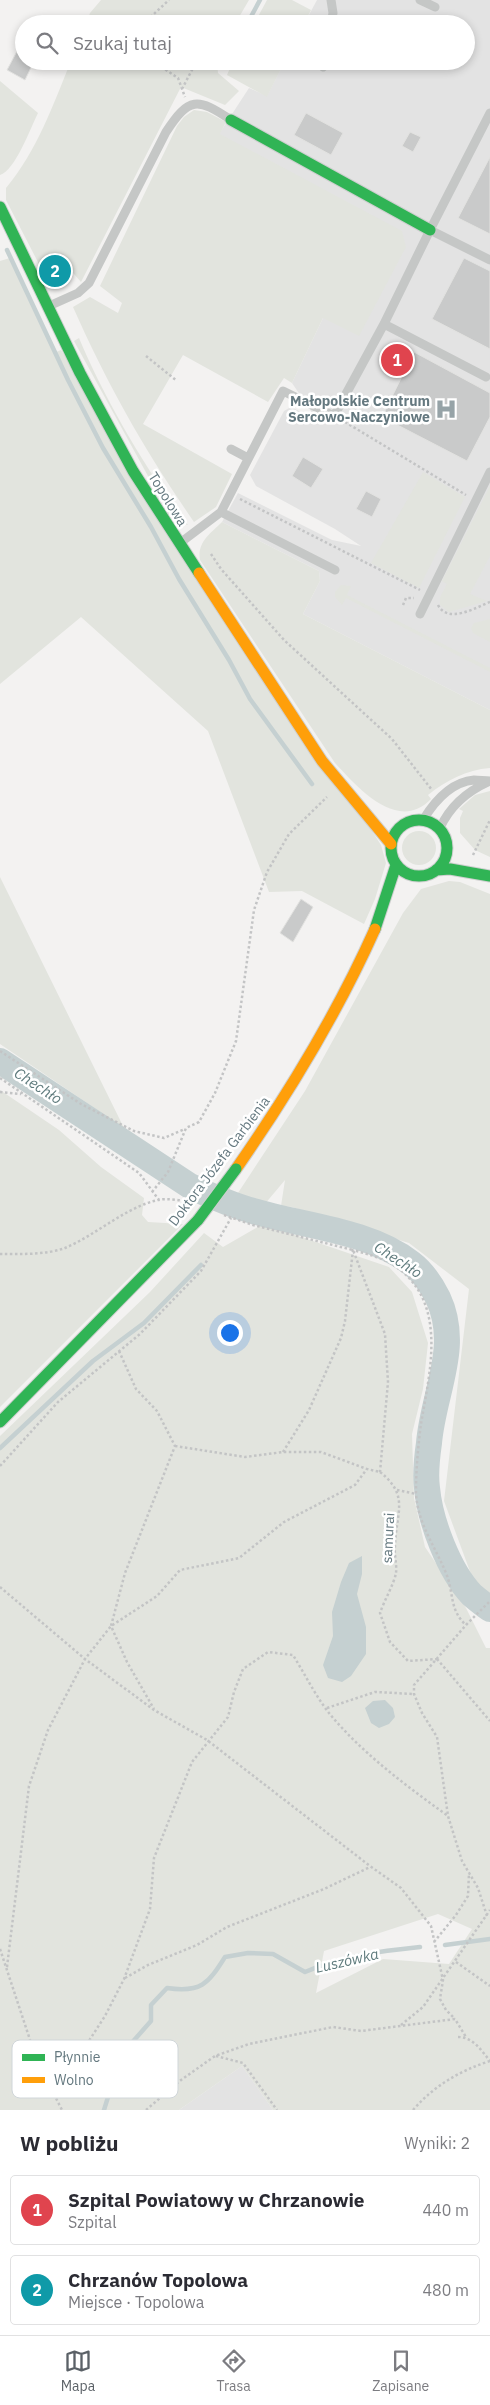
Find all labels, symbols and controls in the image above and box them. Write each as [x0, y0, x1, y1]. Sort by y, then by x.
search box [15, 15, 475, 70]
icon: search [33, 29, 61, 57]
text: Szukaj tutaj [73, 31, 172, 55]
pin: 2 [39, 252, 71, 290]
pin: 1 [381, 341, 413, 379]
place label: Małopolskie Centrum Sercowo-Naczyniowe [288, 392, 430, 426]
hospital icon: Małopolskie Centrum Sercowo-Naczyniowe [433, 396, 459, 422]
street label: Topolowa [144, 469, 192, 530]
water label: Chechło [11, 1063, 66, 1108]
street label: Doktora Józefa Garbienia [164, 1092, 274, 1229]
water label: Chechło [371, 1237, 426, 1282]
your location [217, 1320, 243, 1346]
street label: samurai [378, 1512, 398, 1564]
water label: Luszówka [313, 1944, 381, 1977]
legend [12, 2040, 178, 2098]
text: Płynnie [54, 2048, 101, 2066]
text: Wolno [54, 2071, 94, 2089]
text: W pobliżu [20, 2129, 119, 2157]
text: Wyniki: 2 [404, 2133, 470, 2153]
text: Szpital Powiatowy w Chrzanowie [68, 2188, 365, 2212]
text: 1 [32, 2200, 42, 2220]
text: 440 m [422, 2200, 469, 2220]
text: Szpital [68, 2212, 117, 2232]
text: Chrzanów Topolowa [68, 2268, 248, 2292]
text: 2 [32, 2280, 42, 2300]
text: 480 m [422, 2280, 469, 2300]
text: Miejsce · Topolowa [68, 2292, 204, 2312]
tab: Mapa [61, 2347, 95, 2395]
tab: Trasa [217, 2347, 251, 2395]
tab: Zapisane [372, 2347, 429, 2395]

